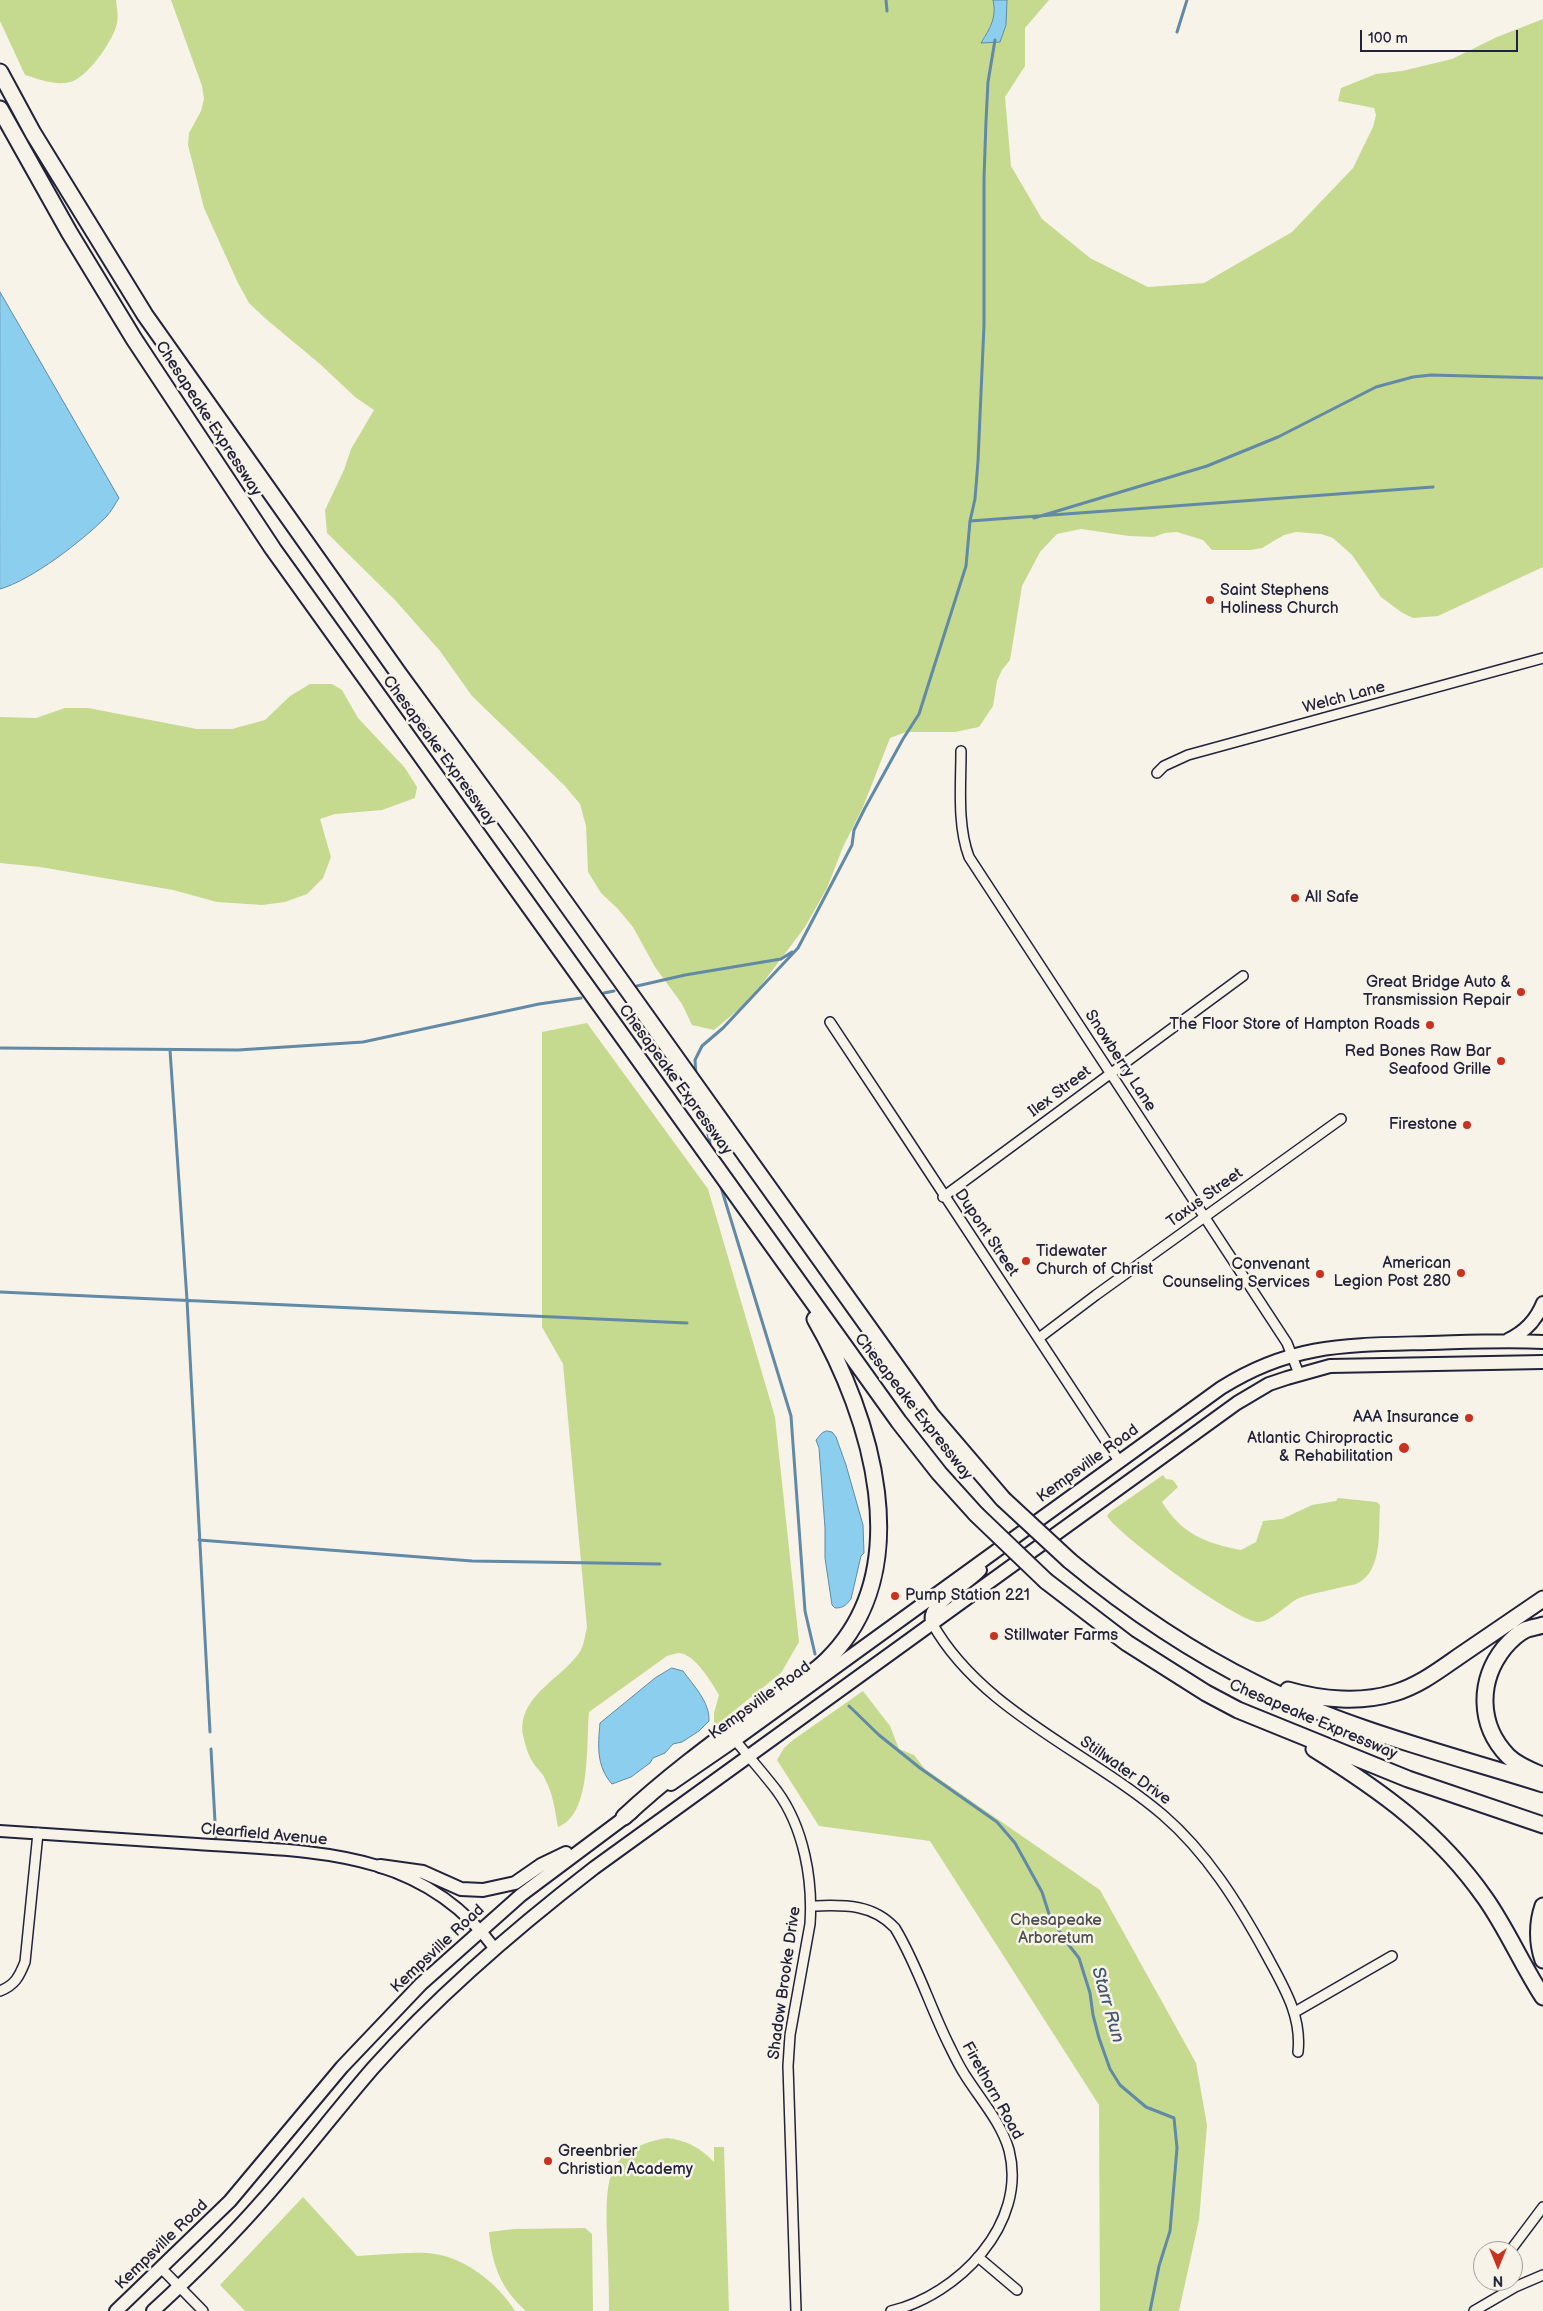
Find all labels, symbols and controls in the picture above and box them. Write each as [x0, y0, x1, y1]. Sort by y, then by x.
scale bar [1363, 20, 1520, 52]
text: 100 m [1368, 29, 1408, 48]
street label: Chesapeake Expressway [151, 338, 265, 500]
place label: Saint Stephens Holiness Church [1220, 581, 1339, 619]
marker: Saint Stephens Holiness Church [1204, 594, 1216, 606]
street label: Chesapeake Expressway [378, 672, 500, 830]
street label: Welch Lane [1301, 678, 1387, 718]
place label: All Safe [1305, 888, 1359, 908]
marker: All Safe [1289, 892, 1301, 904]
place label: Great Bridge Auto & Transmission Repair [1363, 973, 1511, 1011]
marker: Great Bridge Auto & Transmission Repair [1515, 986, 1527, 998]
street label: Chesapeake Expressway [614, 1001, 736, 1159]
street label: Snowberry Lane [1080, 1007, 1160, 1115]
place label: The Floor Store of Hampton Roads [1170, 1015, 1420, 1035]
marker: The Floor Store of Hampton Roads [1424, 1019, 1436, 1031]
place label: Red Bones Raw Bar Seafood Grille [1345, 1042, 1491, 1080]
marker: Red Bones Raw Bar Seafood Grille [1495, 1055, 1507, 1067]
street label: Ilex Street [1025, 1062, 1095, 1122]
place label: Firestone [1389, 1115, 1457, 1135]
marker: Firestone [1461, 1119, 1473, 1131]
street label: Taxus Street [1163, 1164, 1247, 1232]
street label: Dupont Street [950, 1186, 1022, 1280]
place label: Tidewater Church of Christ [1036, 1242, 1153, 1280]
place label: American Legion Post 280 [1334, 1254, 1451, 1292]
marker: Tidewater Church of Christ [1020, 1255, 1032, 1267]
place label: Convenant Counseling Services [1162, 1255, 1310, 1293]
marker: American Legion Post 280 [1455, 1267, 1467, 1279]
marker: Convenant Counseling Services [1314, 1268, 1326, 1280]
street label: Chesapeake Expressway [850, 1330, 976, 1484]
place label: AAA Insurance [1353, 1408, 1459, 1428]
marker: AAA Insurance [1463, 1412, 1475, 1424]
street label: Kempsville Road [1033, 1421, 1143, 1507]
place label: Atlantic Chiropractic & Rehabilitation [1247, 1429, 1393, 1467]
marker: Atlantic Chiropractic & Rehabilitation [1397, 1441, 1411, 1455]
place label: Pump Station 221 [905, 1586, 1030, 1606]
marker: Pump Station 221 [889, 1590, 901, 1602]
place label: Stillwater Farms [1004, 1626, 1118, 1646]
marker: Stillwater Farms [988, 1630, 1000, 1642]
street label: Kempsville Road [705, 1658, 815, 1744]
street label: Chesapeake Expressway [1226, 1676, 1400, 1764]
street label: Stillwater Drive [1076, 1733, 1174, 1809]
street label: Clearfield Avenue [200, 1820, 328, 1850]
street label: Kempsville Road [387, 1901, 489, 1997]
street label: Shadow Brooke Drive [765, 1905, 805, 2061]
park label: Chesapeake Arboretum [1010, 1911, 1102, 1949]
water label: Starr Run [1086, 1965, 1128, 2045]
street label: Firethorn Road [957, 2039, 1027, 2143]
place label: Greenbrier Christian Academy [558, 2142, 693, 2180]
marker: Greenbrier Christian Academy [542, 2155, 554, 2167]
street label: Kempsville Road [112, 2196, 212, 2294]
north arrow [1473, 2241, 1523, 2291]
text: N [1493, 2272, 1503, 2289]

